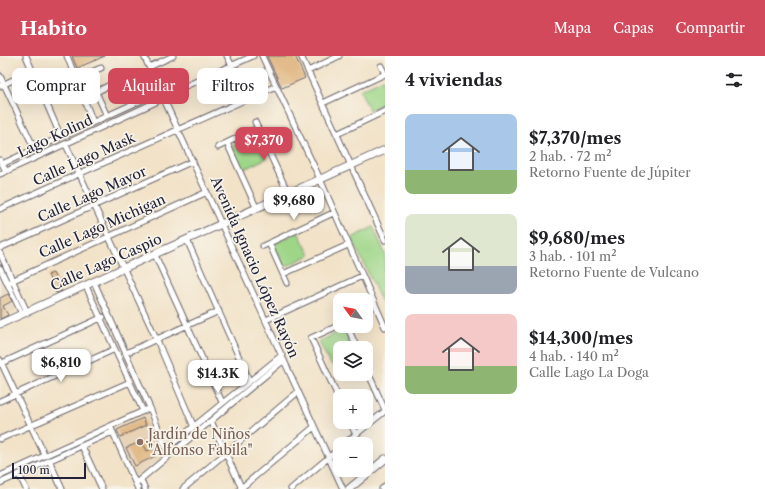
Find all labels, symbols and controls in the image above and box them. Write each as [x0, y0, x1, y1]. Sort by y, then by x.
text: Habito [20, 17, 87, 40]
text: Mapa [554, 19, 591, 37]
text: Capas [613, 19, 654, 37]
text: Compartir [676, 19, 745, 37]
chip: Comprar [12, 68, 100, 104]
chip: Alquilar [108, 68, 189, 104]
chip: Filtros [197, 68, 268, 104]
icon: filters [723, 69, 745, 91]
text: 4 viviendas [405, 70, 502, 90]
street label: Lago Kolind [15, 111, 96, 161]
pin: $7,370 [231, 127, 297, 161]
street label: Calle Lago Mask [30, 128, 139, 190]
text: $7,370/mes [529, 128, 621, 148]
icon: home [437, 130, 485, 178]
text: $7,370 [244, 132, 284, 148]
text: 2 hab. · 72 m² [529, 148, 612, 164]
street label: Calle Lago Mayor [35, 162, 149, 226]
text: Retorno Fuente de Júpiter [529, 164, 691, 180]
street label: Avenida Ignacio López Rayón [206, 173, 303, 361]
pin: $9,680 [261, 187, 327, 221]
street label: Calle Lago Michigan [36, 190, 168, 262]
text: $9,680 [273, 192, 315, 208]
text: $9,680/mes [529, 228, 625, 248]
street label: Calle Lago Caspio [48, 229, 164, 295]
icon: home [437, 230, 485, 278]
text: 3 hab. · 101 m² [529, 248, 617, 264]
text: Retorno Fuente de Vulcano [529, 264, 699, 280]
north arrow [333, 293, 373, 333]
map controls [333, 293, 373, 477]
text: $14,300/mes [529, 328, 633, 348]
icon: home [437, 330, 485, 378]
button: layers [333, 341, 373, 381]
text: 4 hab. · 140 m² [529, 348, 619, 364]
pin: $6,810 [28, 349, 94, 383]
text: $6,810 [41, 354, 81, 370]
pin: $14.3K [185, 360, 251, 394]
text: Calle Lago La Doga [529, 364, 649, 380]
text: $14.3K [197, 365, 239, 381]
button: + [333, 389, 373, 429]
place label: Jardín de Niños "Alfonso Fabila" [146, 425, 253, 459]
marker: Jardín de Niños "Alfonso Fabila" [135, 437, 145, 447]
button: − [333, 437, 373, 477]
scale bar [12, 461, 86, 480]
text: 100 m [18, 463, 50, 477]

